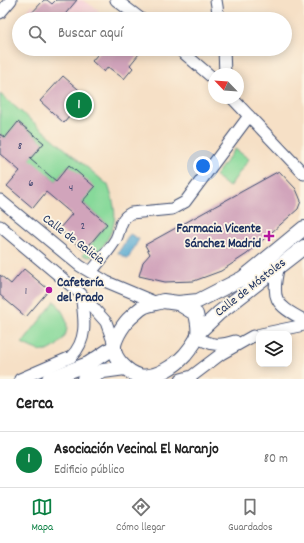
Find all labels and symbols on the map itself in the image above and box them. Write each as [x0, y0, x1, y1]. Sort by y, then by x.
north arrow [208, 68, 244, 104]
pin: 1 [66, 90, 92, 120]
house number: 8 [18, 139, 22, 155]
your location [193, 156, 213, 176]
house number: 6 [28, 176, 34, 192]
house number: 4 [69, 181, 73, 197]
street label: Calle de Galicia [38, 210, 109, 270]
house number: 2 [81, 219, 86, 235]
place label: Farmacia Vicente Sánchez Madrid [176, 220, 261, 254]
marker: Farmacia Vicente Sánchez Madrid [264, 231, 274, 241]
street label: Calle de Móstoles [211, 254, 291, 322]
place label: Cafetería del Prado [57, 274, 105, 308]
house number: 1 [25, 284, 27, 300]
marker: Cafetería del Prado [44, 285, 54, 295]

